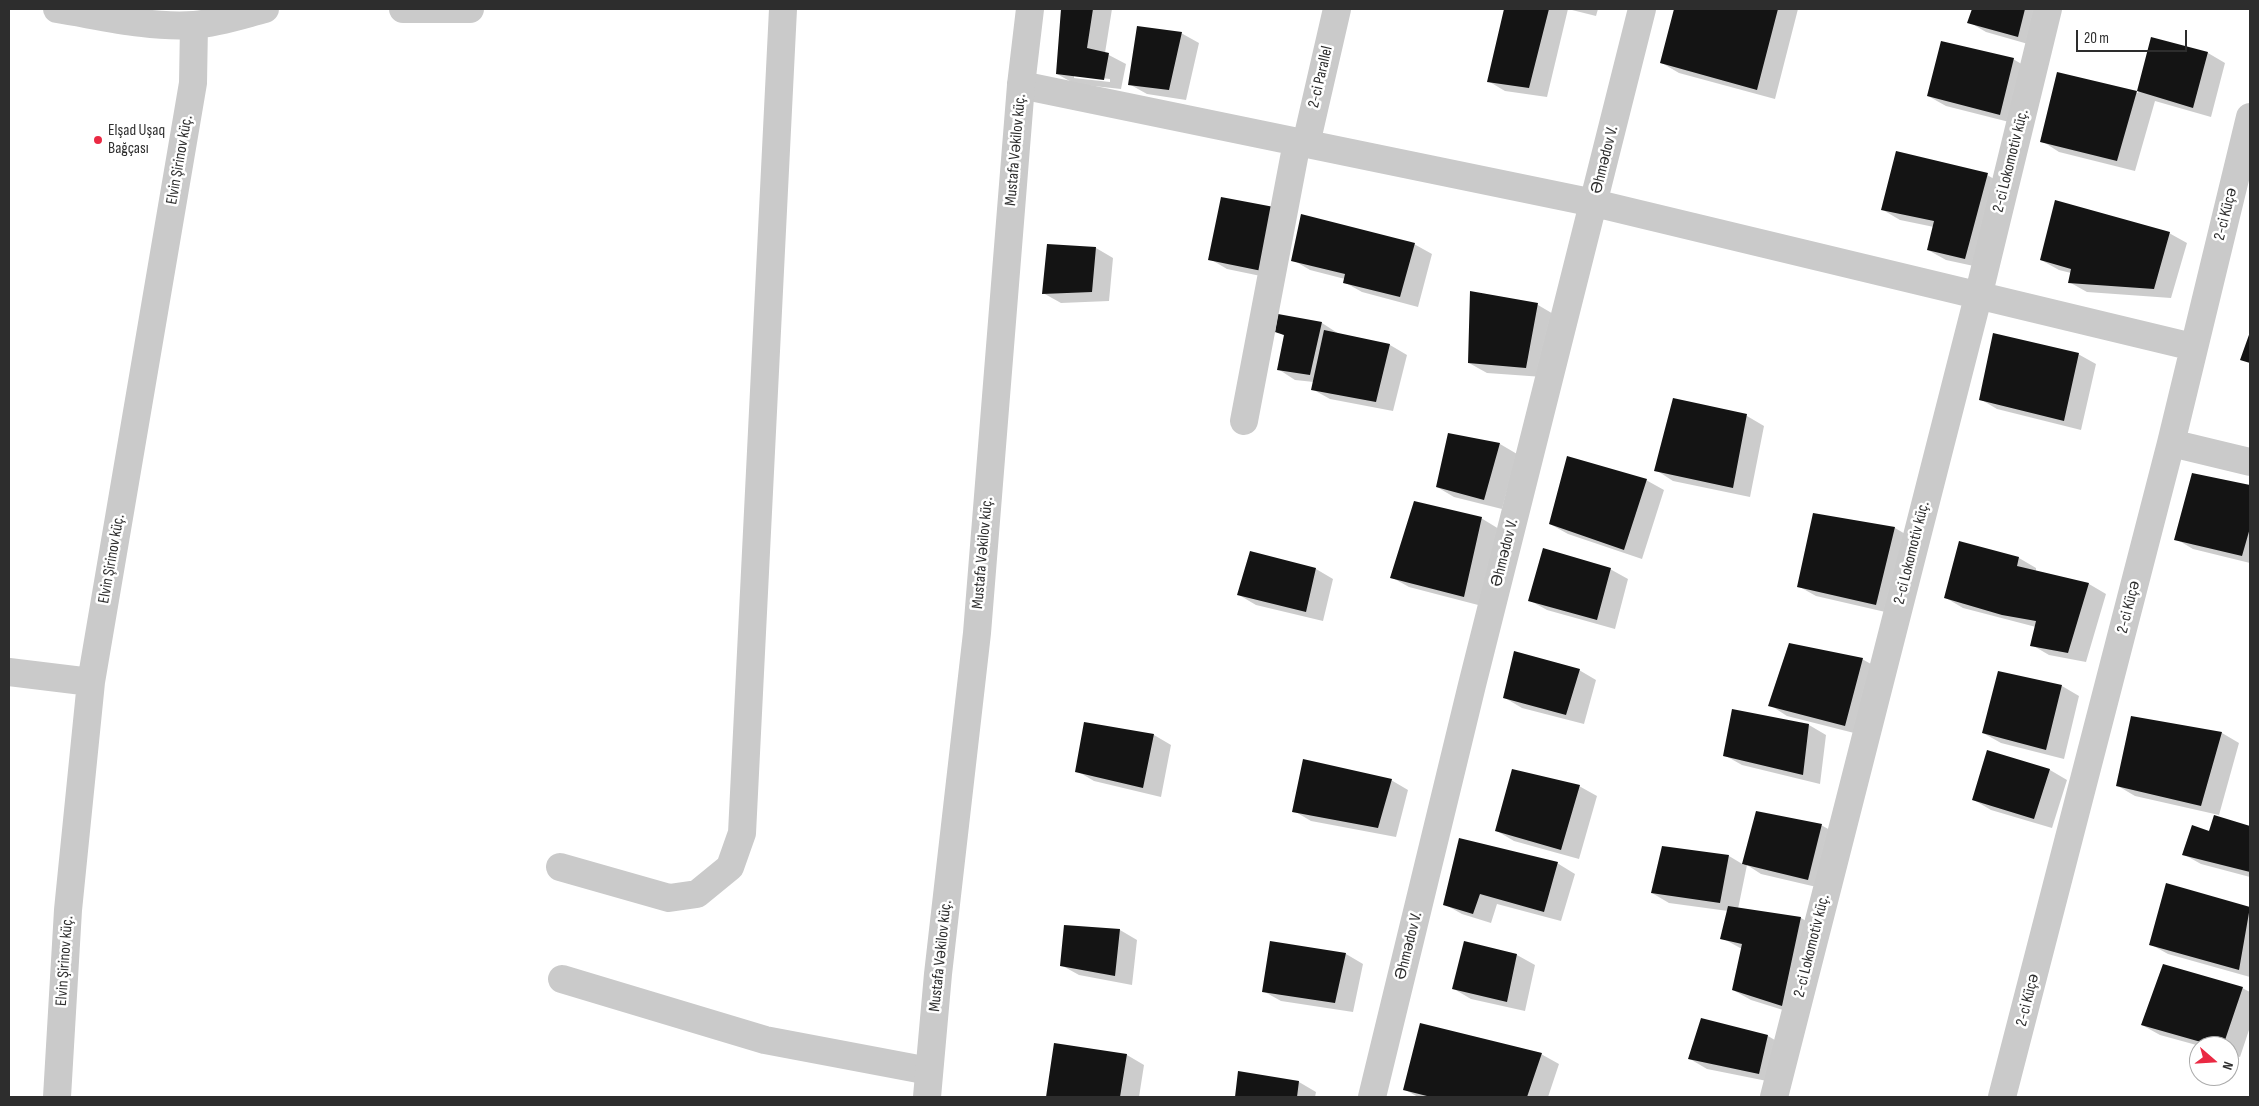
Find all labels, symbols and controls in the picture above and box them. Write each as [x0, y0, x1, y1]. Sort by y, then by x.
scale bar [2079, 20, 2190, 52]
text: 20 m [2084, 29, 2109, 48]
street label: 2-ci Parallel [1305, 44, 1337, 110]
street label: Mustafa Vəkilov küç. [1002, 93, 1030, 207]
street label: 2-ci Lokomotiv küç. [1989, 108, 2033, 214]
street label: Elvin Şirinov küç. [163, 114, 197, 206]
place label: Elşad Uşaq Bağçası [108, 121, 165, 159]
street label: Əhmədov V. [1587, 124, 1623, 196]
marker: Elşad Uşaq Bağçası [92, 134, 104, 146]
street label: 2-ci Küçə [2210, 186, 2242, 242]
street label: Mustafa Vəkilov küç. [969, 496, 997, 610]
street label: 2-ci Lokomotiv küç. [1890, 500, 1934, 606]
street label: Elvin Şirinov küç. [95, 513, 129, 605]
street label: Əhmədov V. [1487, 517, 1523, 589]
street label: 2-ci Küçə [2113, 579, 2145, 635]
street label: 2-ci Lokomotiv küç. [1790, 893, 1834, 999]
street label: Mustafa Vəkilov küç. [926, 899, 956, 1013]
street label: Əhmədov V. [1391, 910, 1427, 982]
street label: Elvin Şirinov küç. [52, 915, 78, 1007]
street label: 2-ci Küçə [2012, 972, 2044, 1028]
north arrow [2189, 1036, 2239, 1086]
text: N [2218, 1059, 2237, 1072]

